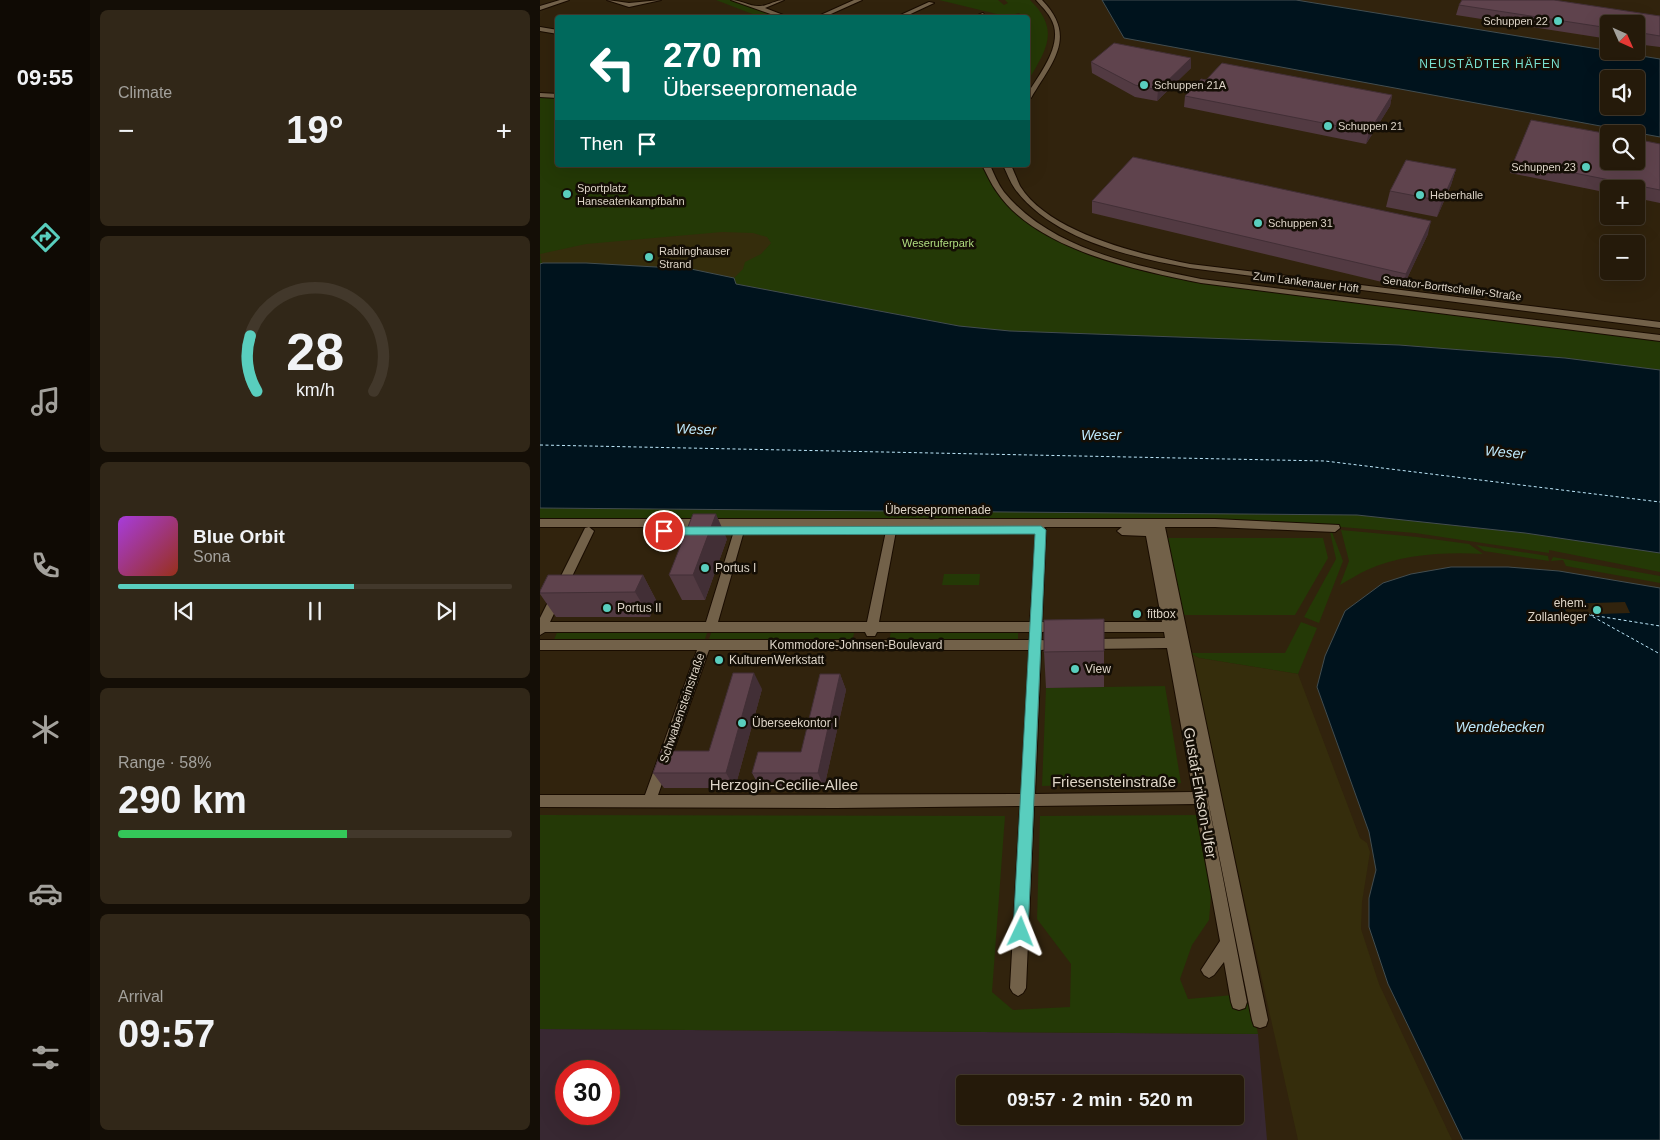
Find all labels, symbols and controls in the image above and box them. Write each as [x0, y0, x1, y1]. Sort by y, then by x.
place label: Schuppen 22 [1483, 15, 1548, 27]
marker: Schuppen 22 [1552, 15, 1564, 27]
north arrow [1600, 15, 1645, 60]
map controls [1600, 15, 1645, 280]
icon: left [580, 35, 645, 100]
text: 270 m [663, 35, 762, 74]
district label: NEUSTÄDTER HÄFEN [1419, 57, 1561, 71]
text: 09:55 [17, 65, 73, 90]
button: sound [1600, 70, 1645, 115]
text: Überseepromenade [663, 76, 857, 101]
marker: Schuppen 21A [1138, 79, 1150, 91]
place label: Schuppen 21A [1154, 79, 1227, 91]
text: Climate [118, 84, 172, 101]
text: 19° [286, 109, 344, 151]
text: − [118, 115, 134, 146]
text: + [496, 115, 512, 146]
marker: Schuppen 21 [1322, 120, 1334, 132]
place label: Schuppen 21 [1338, 120, 1403, 132]
button: search [1600, 125, 1645, 170]
icon: arrive [633, 130, 661, 158]
text: Then [580, 133, 623, 154]
place label: Schuppen 23 [1511, 161, 1576, 173]
marker: Schuppen 23 [1580, 161, 1592, 173]
button: + [1600, 180, 1645, 225]
place label: Sportplatz Hanseatenkampfbahn [577, 182, 685, 207]
marker: Sportplatz Hanseatenkampfbahn [561, 188, 573, 200]
marker: Heberhalle [1414, 189, 1426, 201]
place label: Heberhalle [1430, 189, 1483, 201]
marker: Schuppen 31 [1252, 217, 1264, 229]
place label: Schuppen 31 [1268, 217, 1333, 229]
icon: directions [28, 220, 63, 255]
button: − [1600, 235, 1645, 280]
park label: Weseruferpark [902, 237, 974, 249]
place label: Rablinghauser Strand [659, 245, 730, 270]
marker: Rablinghauser Strand [643, 251, 655, 263]
street label: Zum Lankenauer Höft [1252, 270, 1360, 294]
street label: Senator-Borttscheller-Straße [1382, 274, 1522, 302]
text: 28 [286, 323, 344, 381]
text: km/h [296, 380, 334, 400]
icon: music [28, 384, 63, 419]
water label: Weser [676, 420, 718, 438]
water label: Weser [1081, 427, 1122, 443]
water label: Weser [1484, 442, 1527, 462]
street label: Überseepromenade [885, 503, 991, 517]
pin [643, 510, 685, 552]
icon: arrive [650, 517, 678, 545]
text: Blue Orbit [193, 526, 285, 547]
icon: phone [28, 548, 63, 583]
text: Sona [193, 548, 230, 565]
place label: Portus I [715, 561, 756, 575]
marker: Portus I [699, 562, 711, 574]
place label: ehem. Zollanleger [1528, 596, 1587, 624]
icon: previous [170, 597, 198, 625]
icon: pause [301, 597, 329, 625]
icon: next [432, 597, 460, 625]
place label: Portus II [617, 601, 662, 615]
marker: Portus II [601, 602, 613, 614]
marker: ehem. Zollanleger [1591, 604, 1603, 616]
place label: fitbox [1147, 607, 1176, 621]
marker: fitbox [1131, 608, 1143, 620]
street label: Kommodore-Johnsen-Boulevard [770, 638, 942, 652]
street label: Schwabensteinstraße [657, 651, 708, 765]
place label: KulturenWerkstatt [729, 653, 825, 667]
marker: KulturenWerkstatt [713, 654, 725, 666]
place label: View [1085, 662, 1111, 676]
marker: View [1069, 663, 1081, 675]
icon: climate [28, 712, 63, 747]
place label: Überseekontor I [752, 716, 837, 730]
marker: Überseekontor I [736, 717, 748, 729]
water label: Wendebecken [1455, 719, 1545, 735]
street label: Gustaf-Erikson-Ufer [1181, 726, 1220, 860]
text: Range · 58% [118, 754, 211, 771]
street label: Friesensteinstraße [1052, 773, 1176, 790]
street label: Herzogin-Cecilie-Allee [710, 776, 858, 793]
text: 290 km [118, 779, 247, 821]
icon: car [28, 876, 63, 911]
position arrow [994, 905, 1046, 957]
text: Arrival [118, 988, 163, 1005]
text: 09:57 [118, 1013, 215, 1055]
icon: filters [28, 1040, 63, 1075]
speed limit sign: 30 [555, 1060, 620, 1125]
text: 09:57 · 2 min · 520 m [1007, 1089, 1193, 1110]

